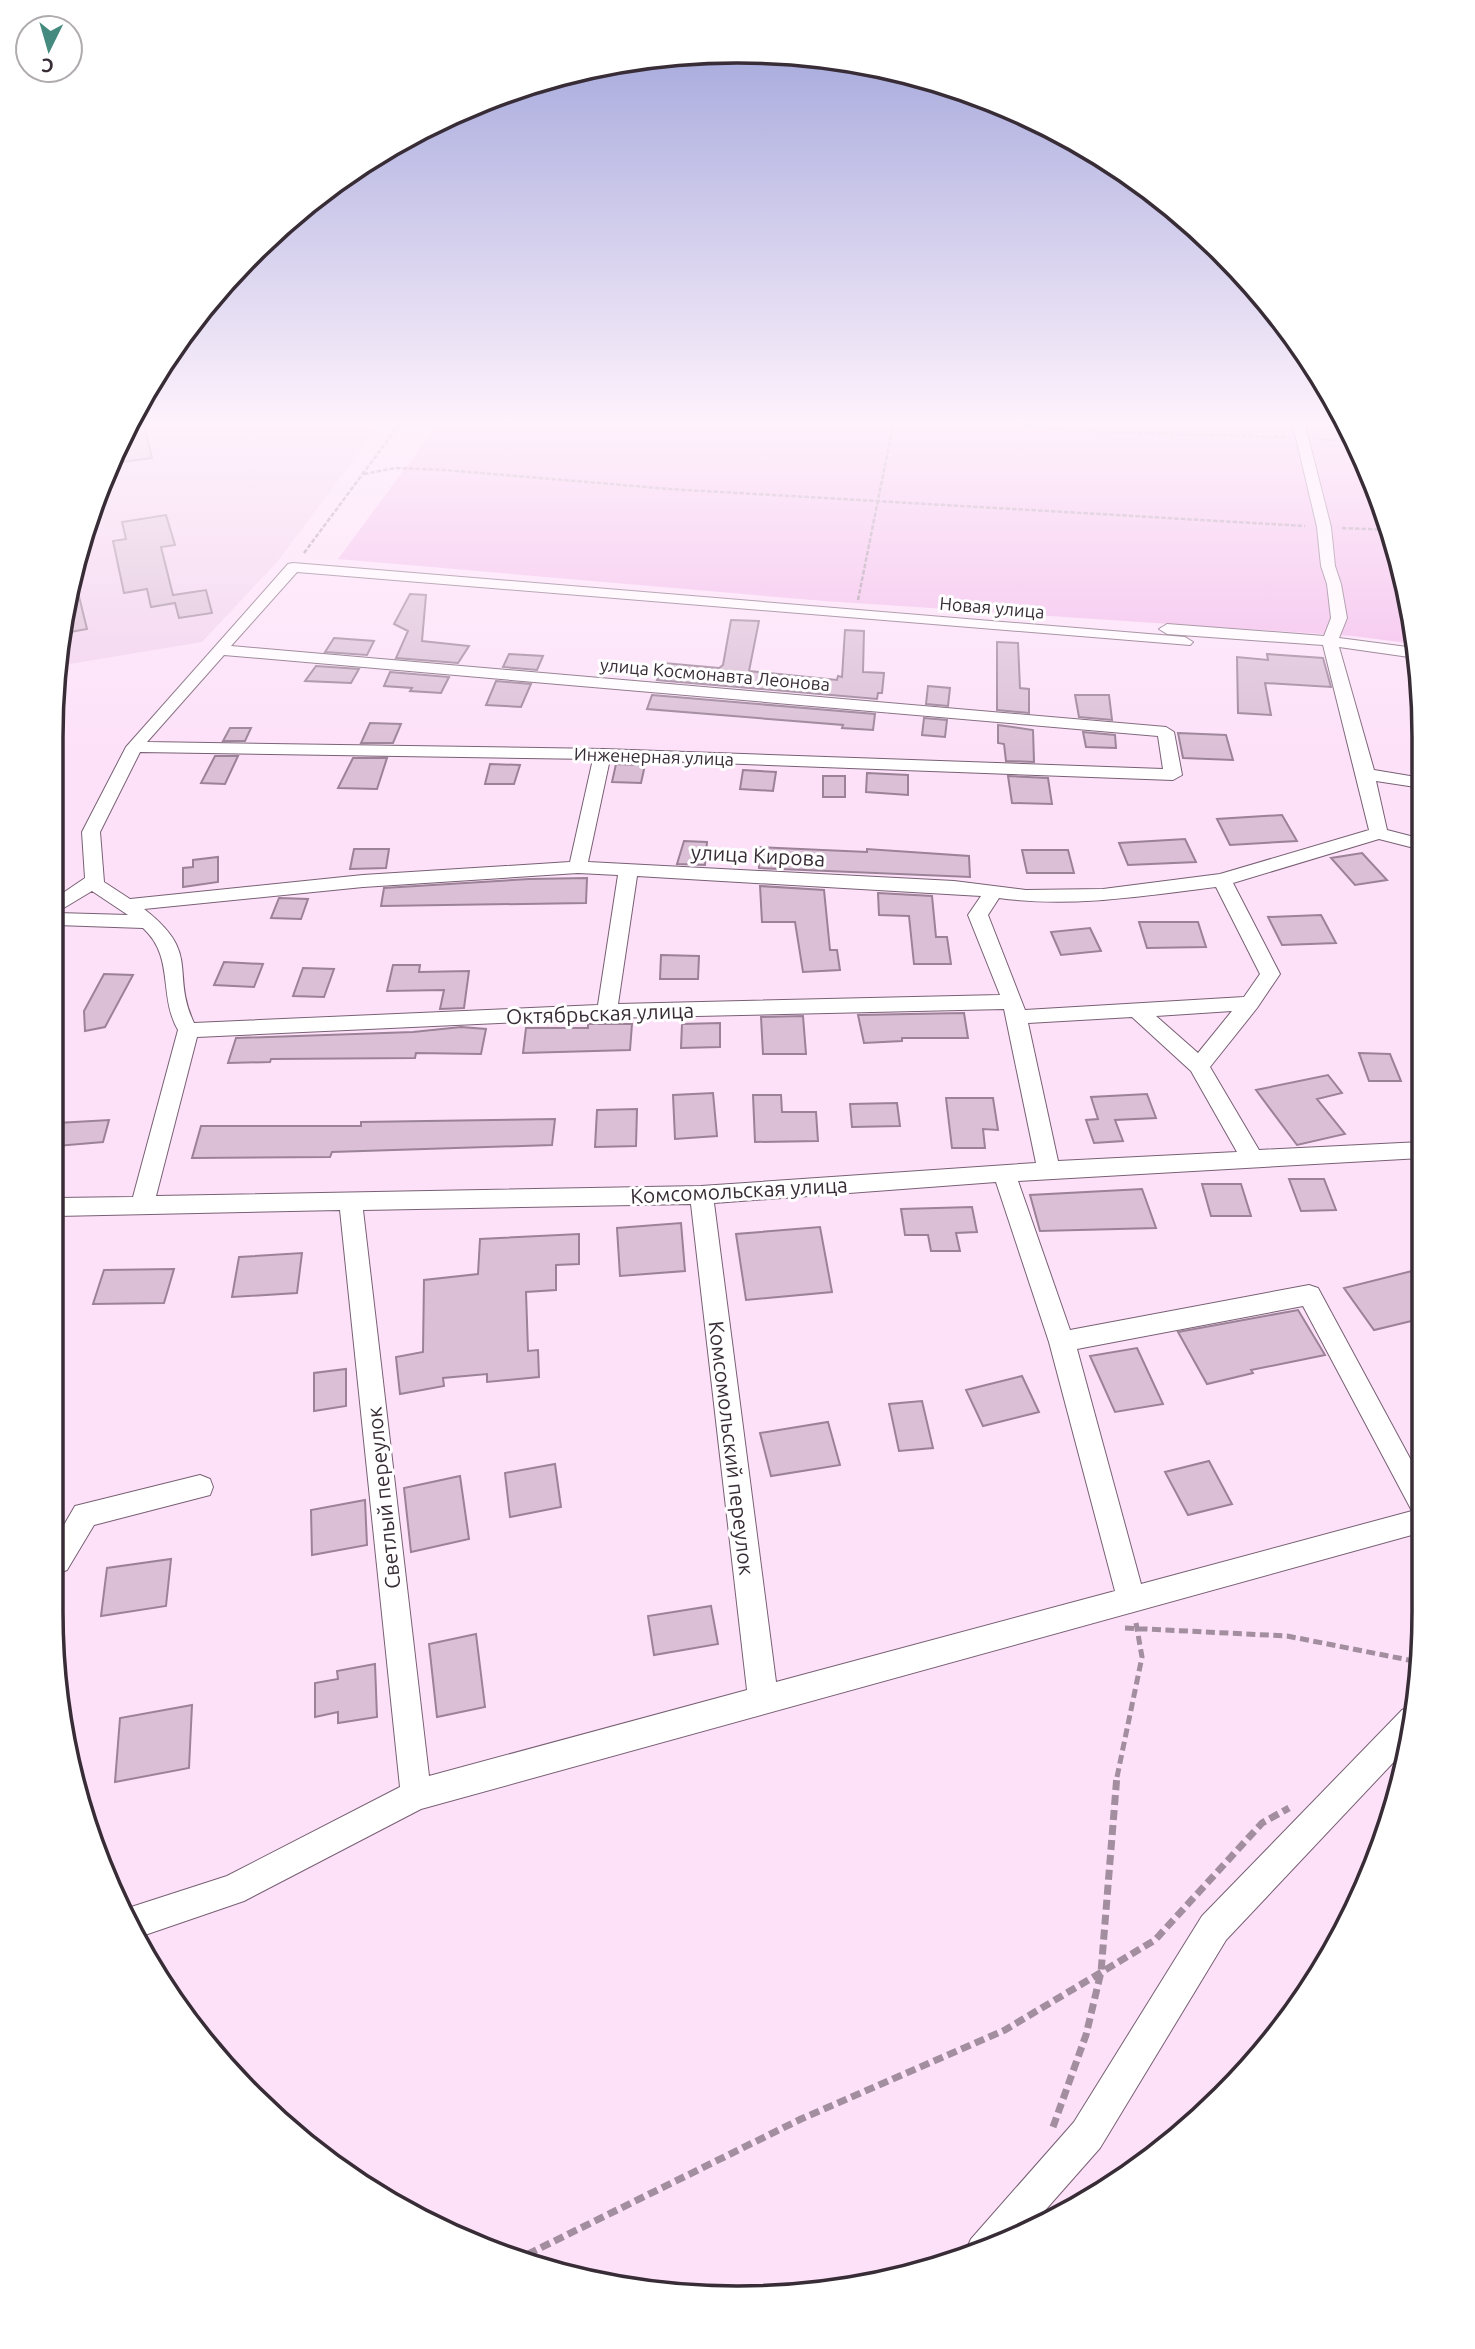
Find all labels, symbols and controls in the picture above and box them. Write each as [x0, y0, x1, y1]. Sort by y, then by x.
north arrow [14, 14, 84, 84]
text: С [41, 54, 55, 77]
street label: Новая улица [939, 592, 1045, 622]
street label: улица Космонавта Леонова [599, 654, 831, 694]
street label: Инженерная улица [574, 743, 734, 769]
street label: улица Кирова [690, 839, 826, 871]
street label: Октябрьская улица [506, 998, 694, 1028]
street label: Комсомольская улица [630, 1172, 848, 1208]
street label: Комсомольский переулок [705, 1320, 760, 1577]
street label: Светлый переулок [362, 1406, 404, 1590]

